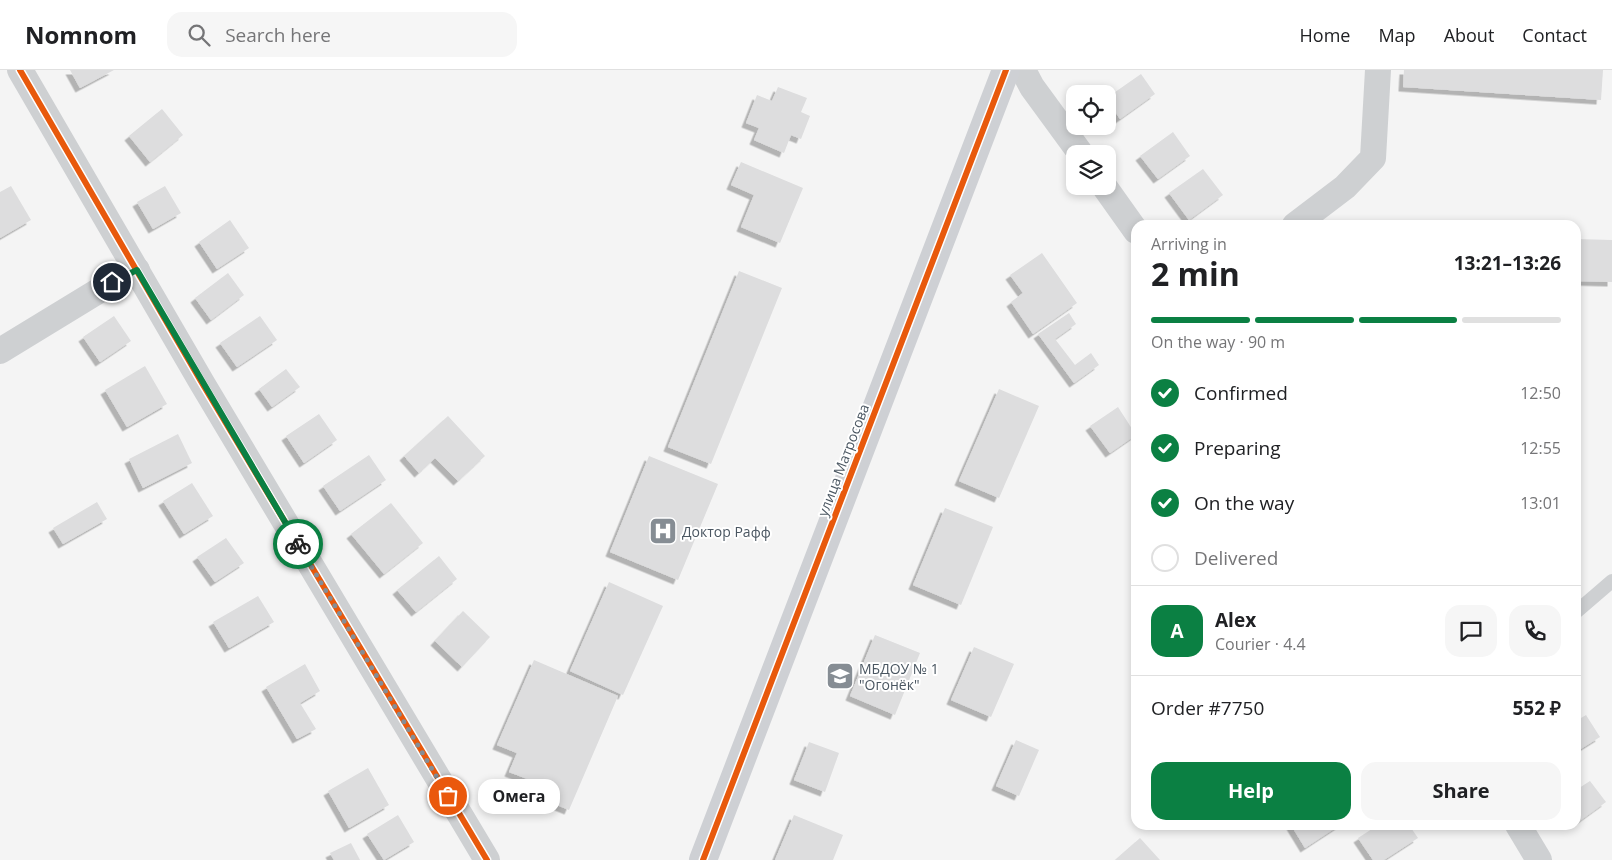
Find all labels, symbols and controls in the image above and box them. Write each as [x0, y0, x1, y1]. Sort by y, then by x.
search box [167, 12, 517, 57]
text: Nomnom [25, 18, 137, 51]
icon: search [185, 21, 213, 49]
text: Search here [225, 22, 331, 48]
text: Home [1300, 23, 1350, 47]
text: Map [1378, 23, 1416, 47]
text: About [1444, 23, 1494, 47]
text: Contact [1522, 23, 1587, 47]
map controls [1066, 85, 1116, 195]
button: locate [1066, 85, 1116, 135]
button: layers [1066, 145, 1116, 195]
text: Arriving in [1151, 233, 1227, 255]
text: 13:21–13:26 [1454, 250, 1561, 276]
text: 2 min [1151, 252, 1240, 295]
pin [91, 261, 133, 303]
icon: home [98, 268, 126, 296]
text: On the way · 90 m [1151, 331, 1285, 353]
icon: check [1151, 379, 1179, 407]
text: Confirmed [1194, 380, 1288, 406]
text: 12:50 [1520, 382, 1561, 404]
street label: улица Матросова [813, 401, 873, 519]
icon: check [1151, 434, 1179, 462]
text: Preparing [1194, 435, 1281, 461]
text: 12:55 [1520, 437, 1561, 459]
icon: check [1151, 489, 1179, 517]
text: On the way [1194, 490, 1294, 516]
text: 13:01 [1520, 492, 1561, 514]
hospital icon: Доктор Рафф [648, 516, 678, 546]
courier [273, 519, 323, 569]
place label: Доктор Рафф [682, 522, 771, 541]
icon: bike [284, 530, 312, 558]
text: Delivered [1194, 545, 1278, 571]
button: chat [1445, 605, 1497, 657]
button: phone [1509, 605, 1561, 657]
text: Alex [1215, 607, 1256, 633]
text: A [1170, 618, 1184, 644]
text: Courier · 4.4 [1215, 633, 1306, 655]
place label: МБДОУ № 1 "Огонёк" [859, 659, 939, 694]
school or university icon: МБДОУ № 1 "Огонёк" [825, 661, 855, 691]
text: Order #7750 [1151, 695, 1264, 721]
text: 552 ₽ [1512, 695, 1561, 721]
button: Help [1151, 762, 1351, 820]
button: Share [1361, 762, 1561, 820]
pin [427, 775, 469, 817]
callout: Омега [478, 778, 560, 814]
icon: bag [434, 782, 462, 810]
text: Омега [492, 785, 546, 807]

